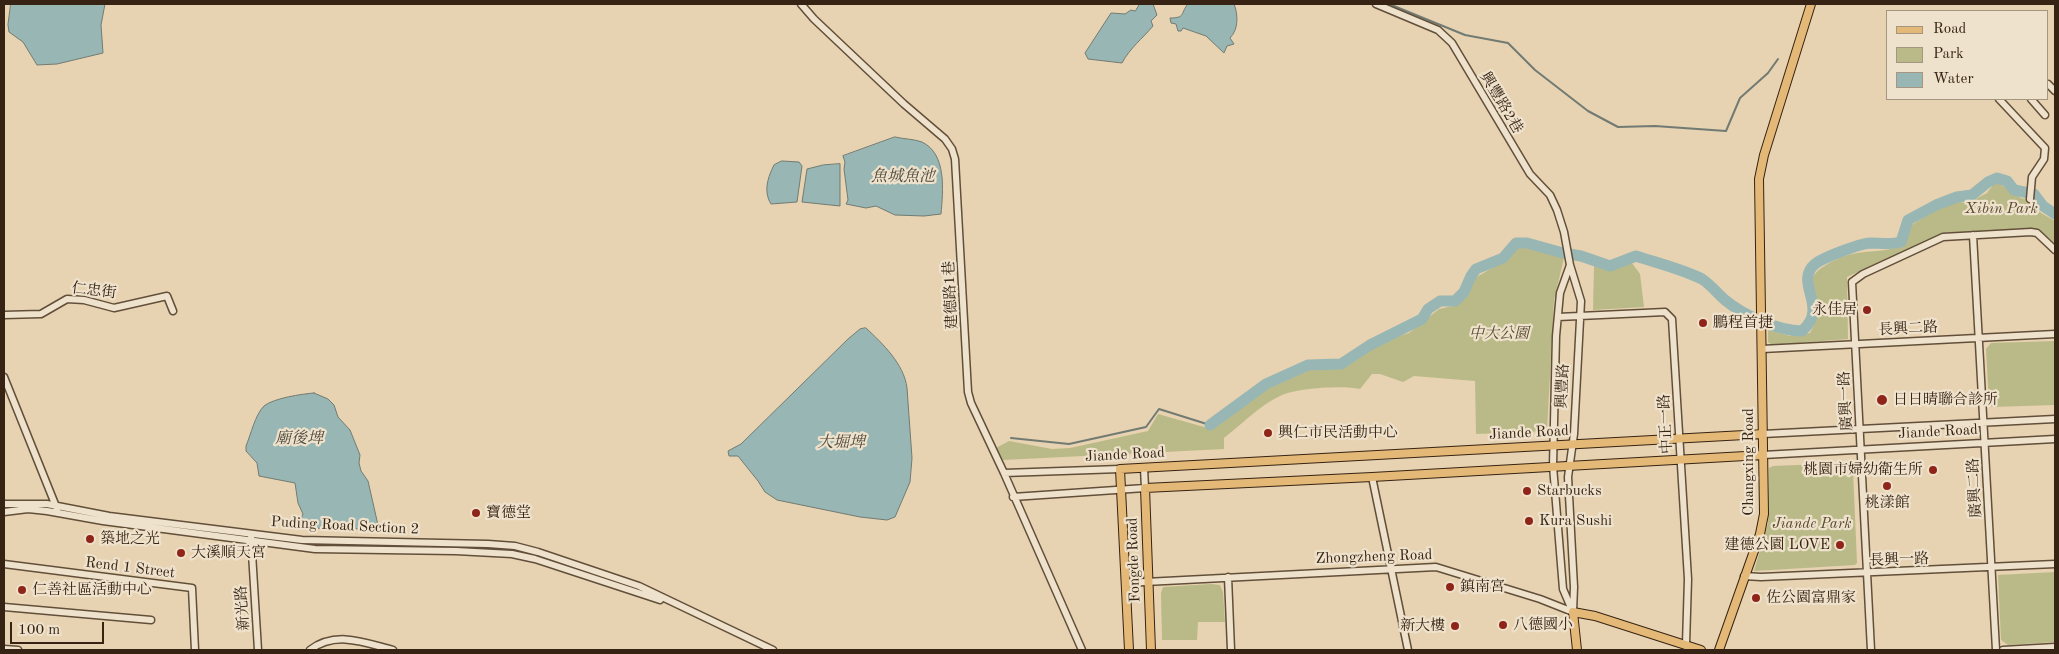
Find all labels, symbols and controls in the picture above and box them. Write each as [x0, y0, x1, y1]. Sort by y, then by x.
legend [1886, 10, 2049, 100]
text: Road [1933, 22, 1966, 37]
text: Park [1933, 47, 1964, 62]
street label: 興豐路2巷 [1476, 69, 1526, 137]
text: Water [1933, 72, 1974, 87]
water label: 魚城魚池 [871, 167, 935, 187]
park label: Xibin Park [1964, 200, 2038, 218]
street label: 建德路1巷 [940, 260, 962, 330]
street label: 仁忠街 [71, 279, 117, 303]
place label: 永佳居 [1812, 301, 1857, 319]
marker: 永佳居 [1861, 304, 1873, 316]
place label: 鵬程首捷 [1713, 314, 1773, 332]
marker: 鵬程首捷 [1697, 317, 1709, 329]
street label: 長興二路 [1878, 318, 1938, 340]
park label: 中大公園 [1469, 325, 1529, 343]
street label: 興豐路 [1553, 363, 1573, 409]
street label: 廣興一路 [1835, 371, 1857, 431]
place label: 日日晴聯合診所 [1893, 391, 1998, 409]
marker: 日日晴聯合診所 [1875, 393, 1889, 407]
street label: 中正一路 [1655, 394, 1677, 454]
street label: Changxing Road [1740, 408, 1758, 516]
street label: Jiande Road [1898, 421, 1978, 443]
street label: Jiande Road [1489, 422, 1569, 444]
place label: 興仁市民活動中心 [1278, 424, 1398, 442]
marker: 興仁市民活動中心 [1262, 427, 1274, 439]
water label: 廟後埤 [275, 429, 323, 449]
water label: 大堀埤 [817, 433, 865, 453]
street label: Jiande Road [1085, 444, 1165, 466]
street label: 廣興二路 [1964, 458, 1986, 518]
place label: 桃園市婦幼衛生所 [1803, 461, 1923, 479]
marker: 桃園市婦幼衛生所 [1927, 464, 1939, 476]
marker: 桃漾館 [1881, 480, 1893, 492]
place label: Starbucks [1537, 482, 1602, 500]
marker: Starbucks [1521, 485, 1533, 497]
place label: 桃漾館 [1865, 494, 1909, 512]
place label: 寶德堂 [486, 504, 531, 522]
marker: 寶德堂 [470, 507, 482, 519]
place label: Kura Sushi [1539, 512, 1612, 530]
street label: Puding Road Section 2 [270, 513, 420, 539]
marker: Kura Sushi [1523, 515, 1535, 527]
park label: Jiande Park [1772, 515, 1852, 533]
street label: Fongde Road [1124, 517, 1144, 603]
place label: 築地之光 [100, 530, 160, 548]
marker: 築地之光 [84, 533, 96, 545]
place label: 建德公園 LOVE [1725, 536, 1830, 554]
marker: 建德公園 LOVE [1834, 539, 1846, 551]
place label: 大溪順天宮 [191, 544, 266, 562]
street label: Zhongzheng Road [1315, 546, 1433, 568]
marker: 大溪順天宮 [175, 547, 187, 559]
street label: 長興一路 [1869, 550, 1929, 570]
street label: Rend 1 Street [84, 554, 176, 582]
place label: 鎮南宮 [1460, 578, 1505, 596]
place label: 仁善社區活動中心 [32, 581, 152, 599]
marker: 鎮南宮 [1444, 581, 1456, 593]
marker: 仁善社區活動中心 [16, 584, 28, 596]
street label: 新光路 [232, 585, 254, 631]
place label: 佐公園富鼎家 [1766, 589, 1856, 607]
marker: 佐公園富鼎家 [1750, 592, 1762, 604]
scale bar [12, 612, 106, 644]
place label: 八德國小 [1513, 616, 1573, 634]
place label: 新大樓 [1400, 617, 1445, 635]
marker: 八德國小 [1497, 619, 1509, 631]
marker: 新大樓 [1449, 620, 1461, 632]
text: 100 m [18, 623, 60, 638]

